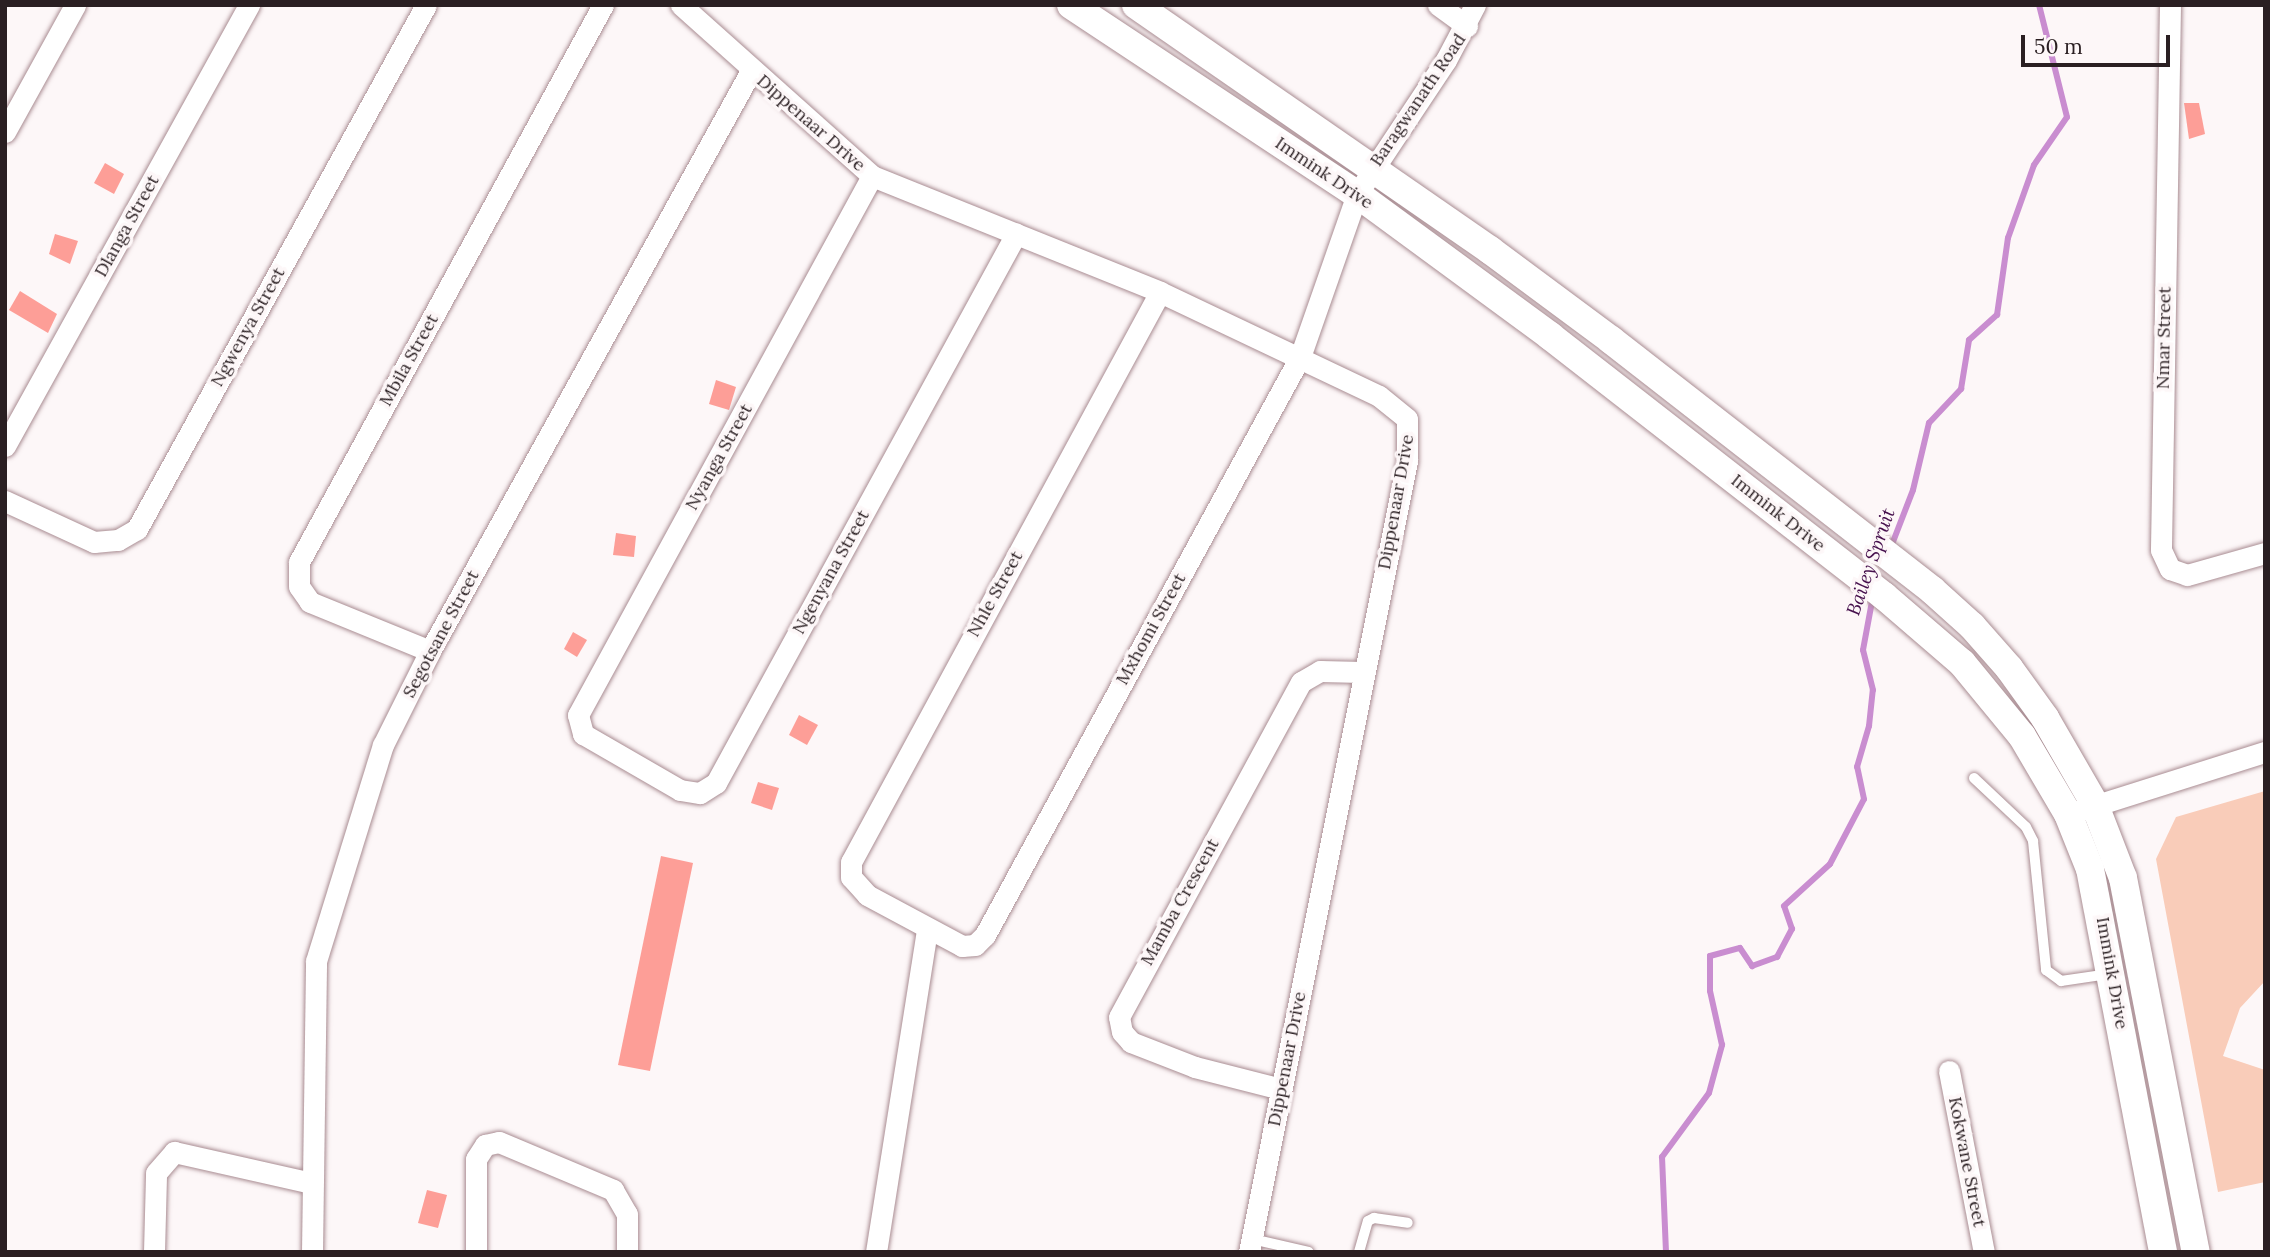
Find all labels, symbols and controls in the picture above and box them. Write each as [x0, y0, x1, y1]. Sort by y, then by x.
scale bar [2025, 21, 2174, 65]
street label: Baragwanath Road [1366, 30, 1470, 170]
text: 50 m [2034, 33, 2083, 60]
street label: Dippenaar Drive [752, 70, 870, 176]
street label: Immink Drive [1271, 132, 1377, 214]
street label: Dlanga Street [90, 171, 164, 281]
street label: Ngwenya Street [206, 264, 290, 390]
street label: Nmar Street [2152, 286, 2176, 390]
street label: Mbila Street [375, 310, 443, 410]
street label: Nyanga Street [681, 400, 757, 514]
street label: Dippenaar Drive [1373, 433, 1419, 571]
street label: Immink Drive [1727, 470, 1829, 556]
water label: Bailey Spruit [1842, 505, 1900, 619]
street label: Ngenyana Street [788, 506, 874, 638]
street label: Nhle Street [963, 547, 1027, 641]
street label: Segotsane Street [398, 567, 484, 701]
street label: Mxhomi Street [1111, 569, 1191, 689]
street label: Mamba Crescent [1136, 835, 1224, 969]
street label: Immink Drive [2092, 915, 2132, 1031]
street label: Dippenaar Drive [1263, 990, 1311, 1128]
street label: Kokwane Street [1944, 1095, 1990, 1229]

